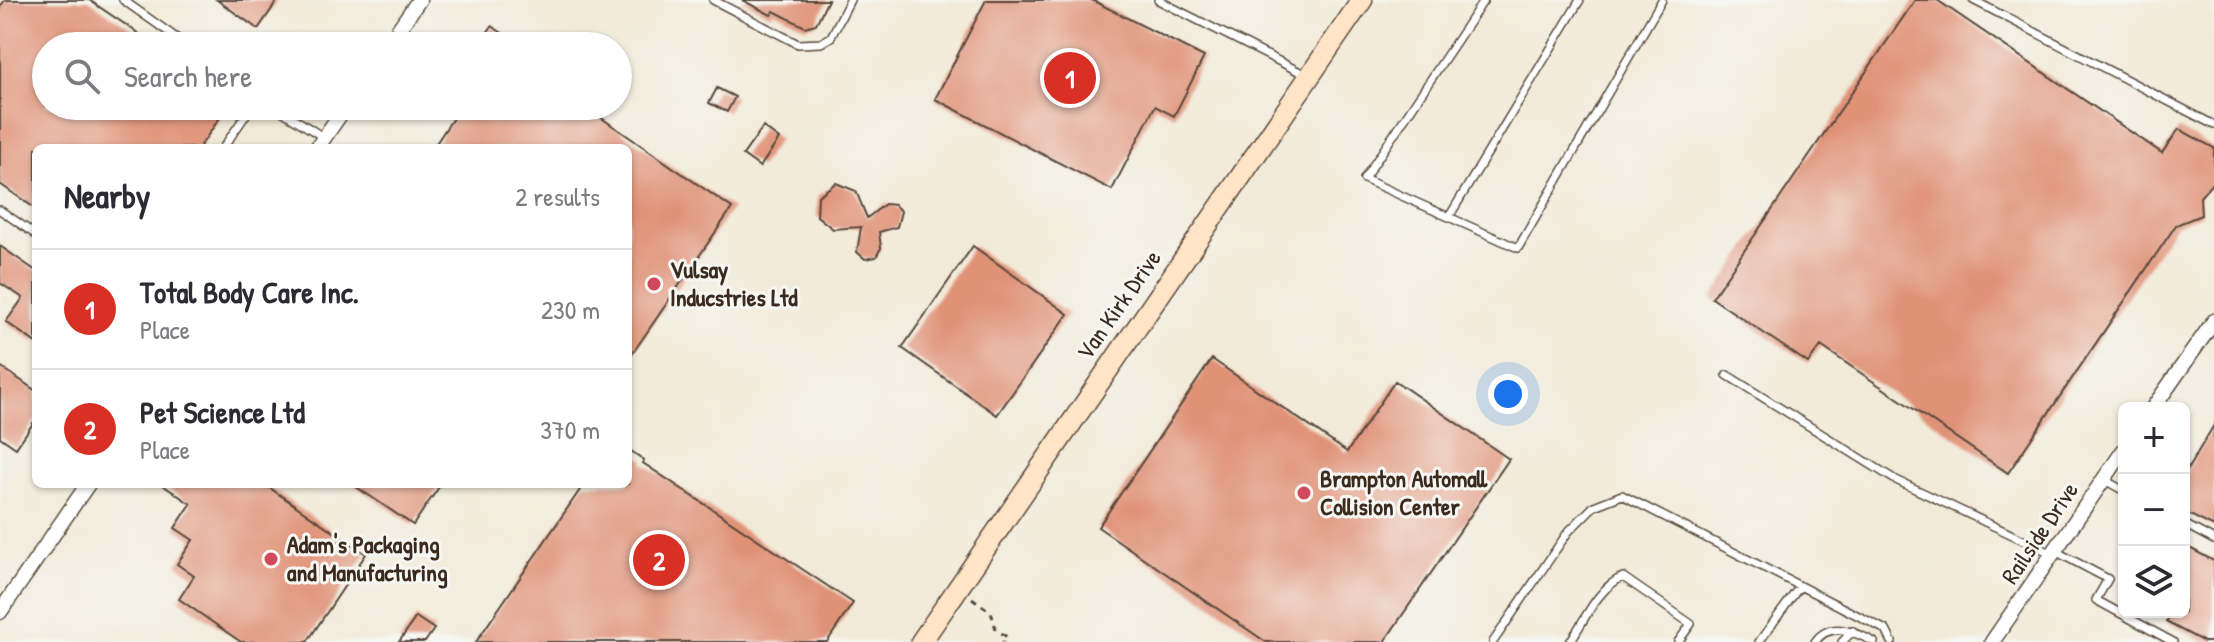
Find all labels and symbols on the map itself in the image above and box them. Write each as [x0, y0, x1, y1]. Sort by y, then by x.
pin: 1 [1044, 48, 1096, 108]
street label: Van Kirk Drive [1069, 243, 1168, 366]
place label: Vulsay Inducstries Ltd [670, 253, 798, 313]
marker: Vulsay Inducstries Ltd [645, 275, 663, 293]
your location [1488, 374, 1528, 414]
place label: Brampton Automall Collision Center [1320, 462, 1488, 522]
street label: Railside Drive [1993, 475, 2085, 590]
marker: Brampton Automall Collision Center [1295, 484, 1313, 502]
place label: Adam's Packaging and Manufacturing [287, 528, 448, 589]
pin: 2 [633, 530, 685, 590]
marker: Adam's Packaging and Manufacturing [262, 550, 280, 568]

